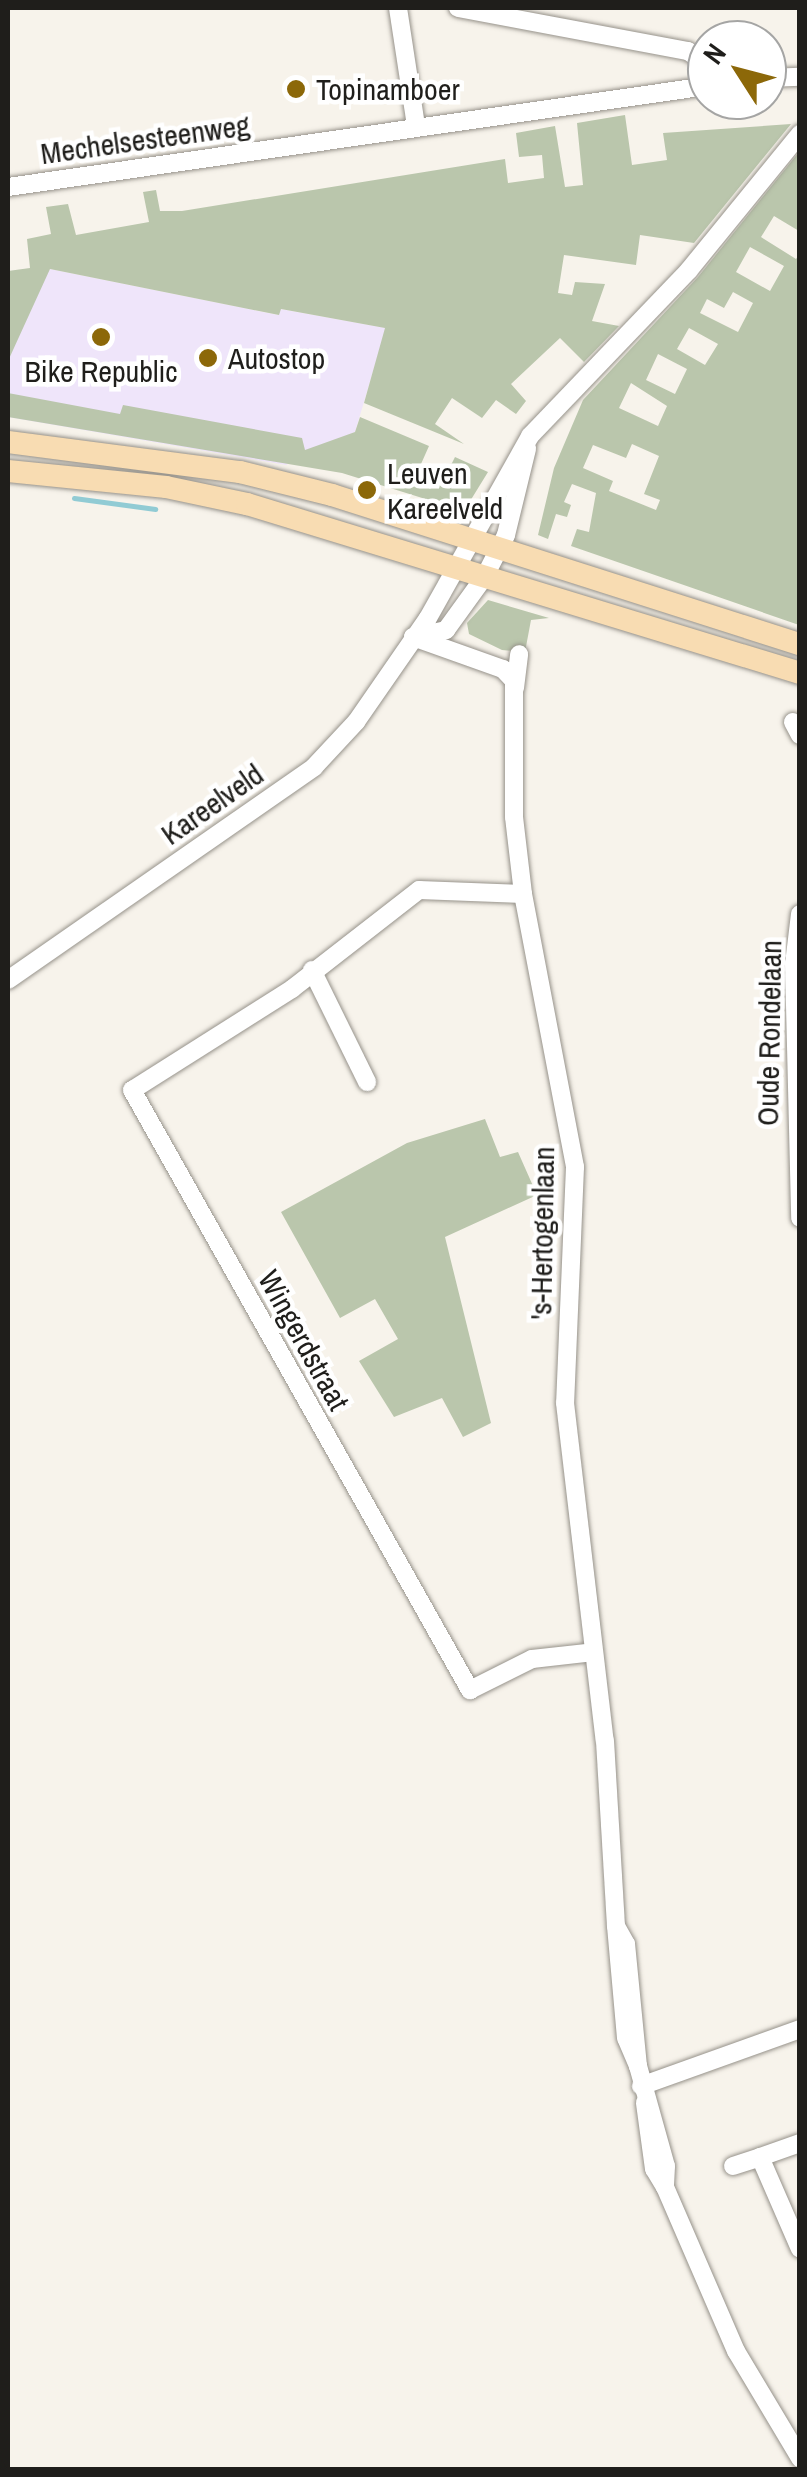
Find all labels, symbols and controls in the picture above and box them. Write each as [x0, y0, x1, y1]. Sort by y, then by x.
north arrow [687, 20, 787, 120]
text: N [694, 36, 735, 71]
place label: Topinamboer [316, 71, 460, 107]
marker: Topinamboer [285, 78, 307, 100]
street label: Mechelsesteenweg [38, 107, 252, 171]
marker: Bike Republic [90, 326, 112, 348]
place label: Autostop [228, 340, 325, 376]
marker: Autostop [197, 347, 219, 369]
place label: Bike Republic [24, 353, 178, 389]
place label: Leuven Kareelveld [387, 455, 503, 526]
marker: Leuven Kareelveld [356, 479, 378, 501]
street label: Kareelveld [154, 756, 270, 852]
street label: Oude Rondelaan [749, 940, 789, 1126]
street label: 's-Hertogenlaan [522, 1146, 562, 1320]
street label: Wingerdstraat [251, 1264, 357, 1416]

